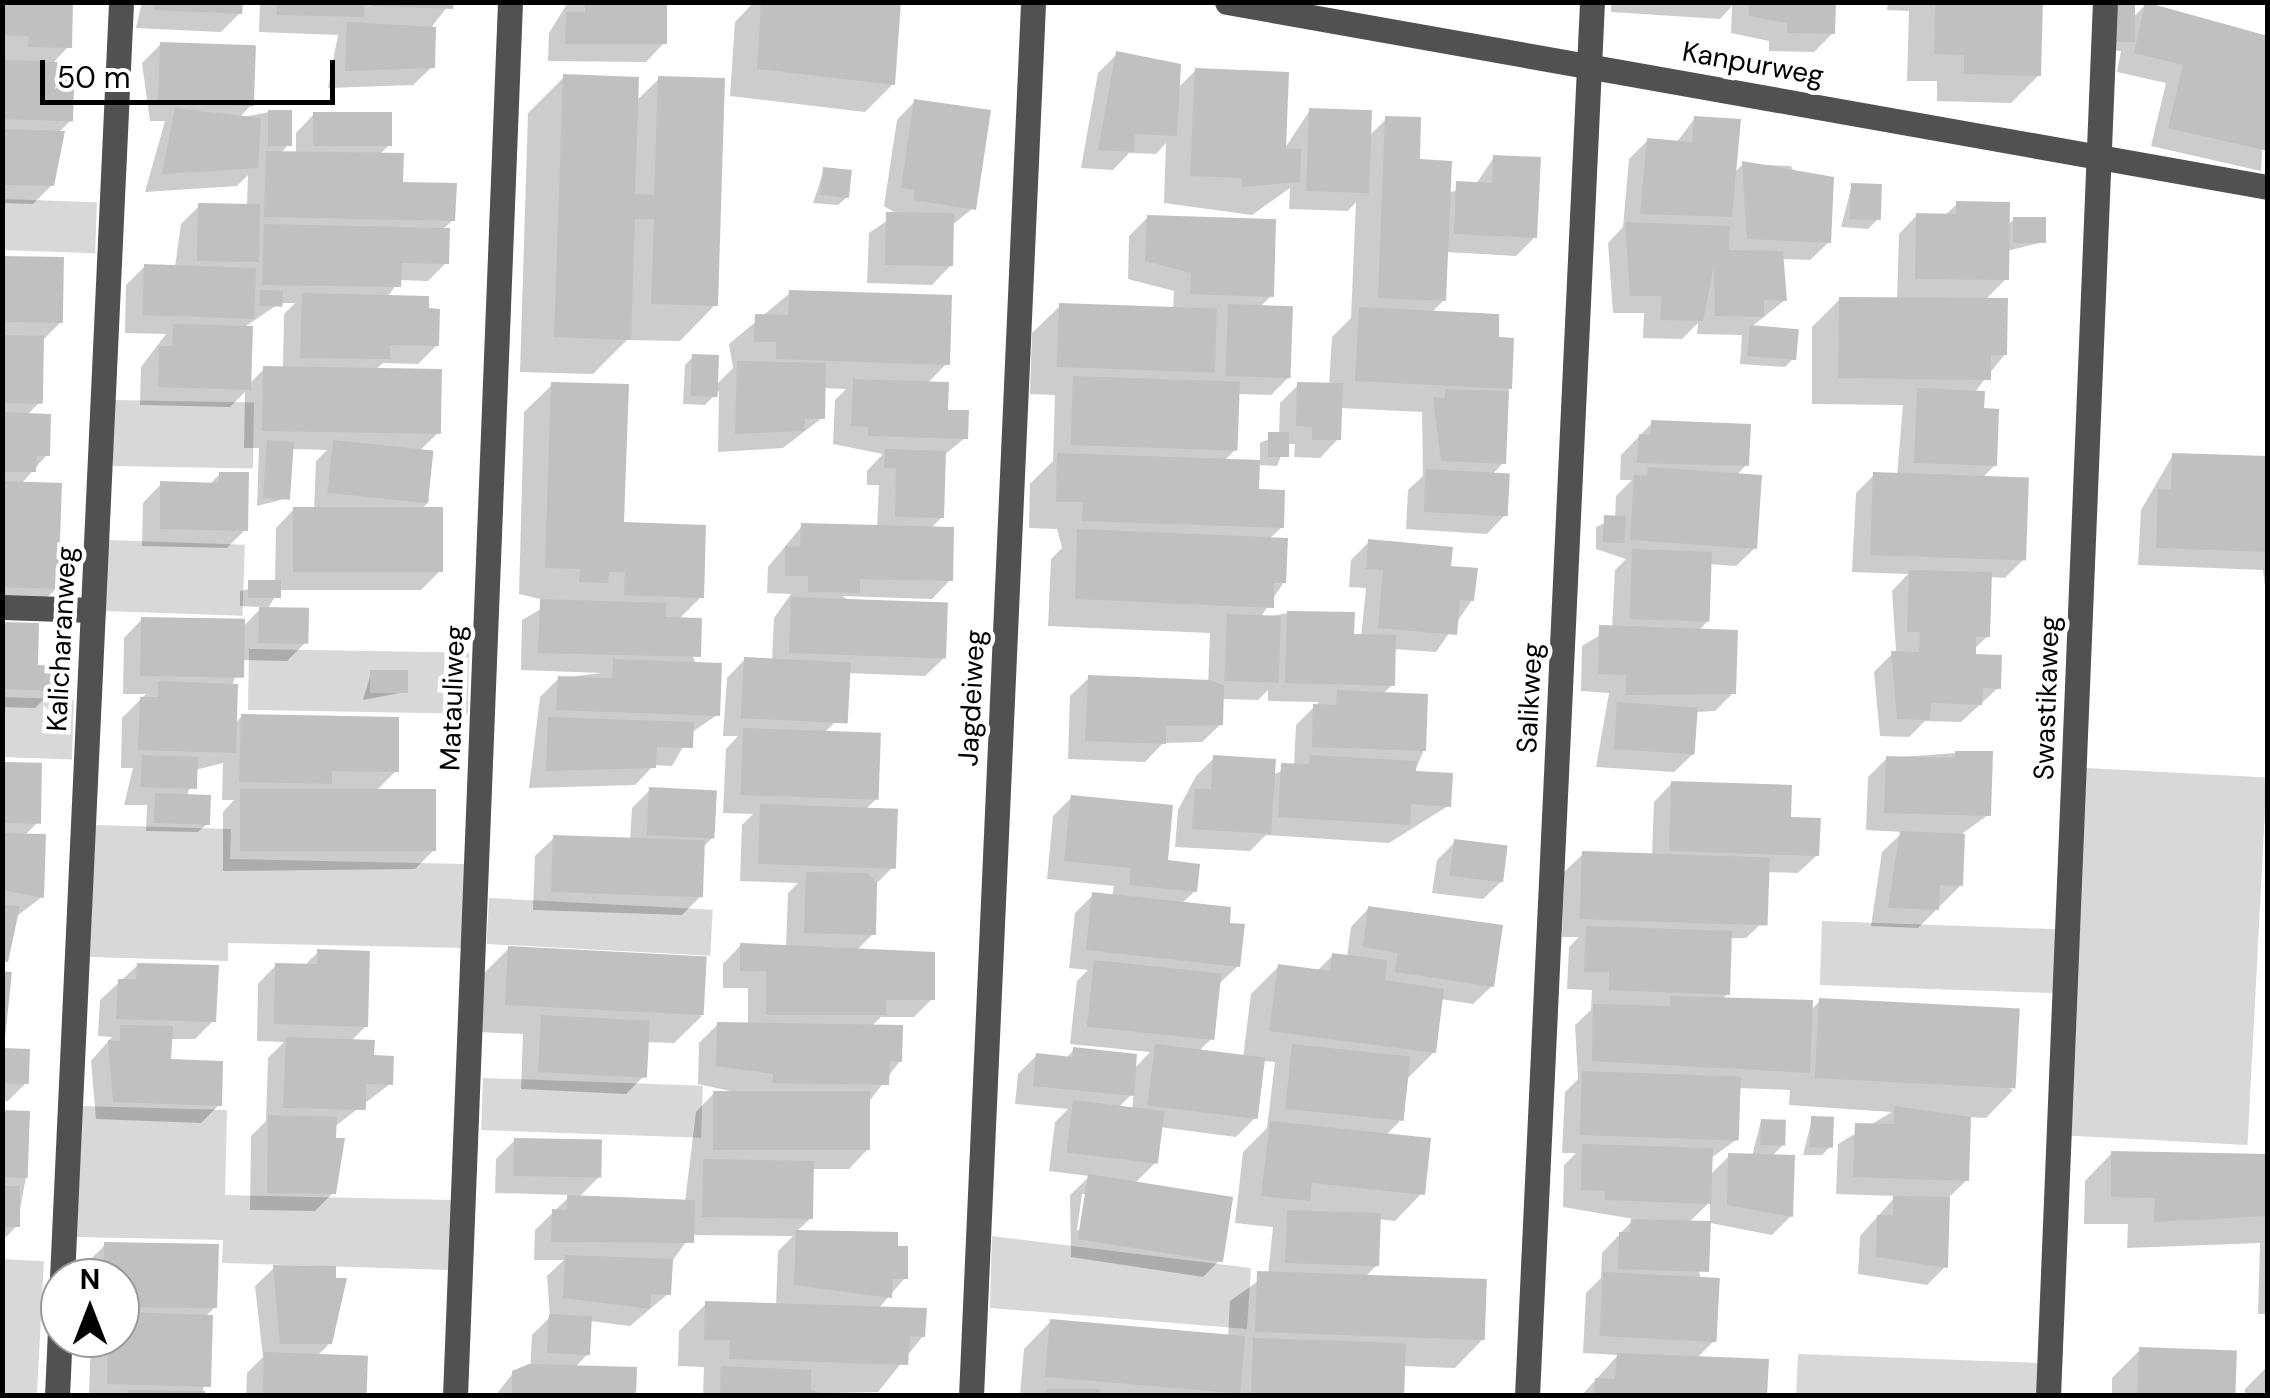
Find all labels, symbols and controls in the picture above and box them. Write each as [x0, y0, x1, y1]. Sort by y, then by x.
street label: Kanpurweg [1680, 35, 1826, 93]
scale bar [45, 40, 340, 102]
text: 50 m [57, 58, 131, 97]
street label: Kalicharanweg [40, 546, 84, 732]
street label: Swastikaweg [2027, 615, 2067, 781]
street label: Matauliweg [434, 625, 472, 771]
street label: Jagdeiweg [952, 629, 992, 767]
street label: Salikweg [1510, 642, 1550, 754]
north arrow [40, 1258, 140, 1358]
text: N [80, 1261, 100, 1298]

